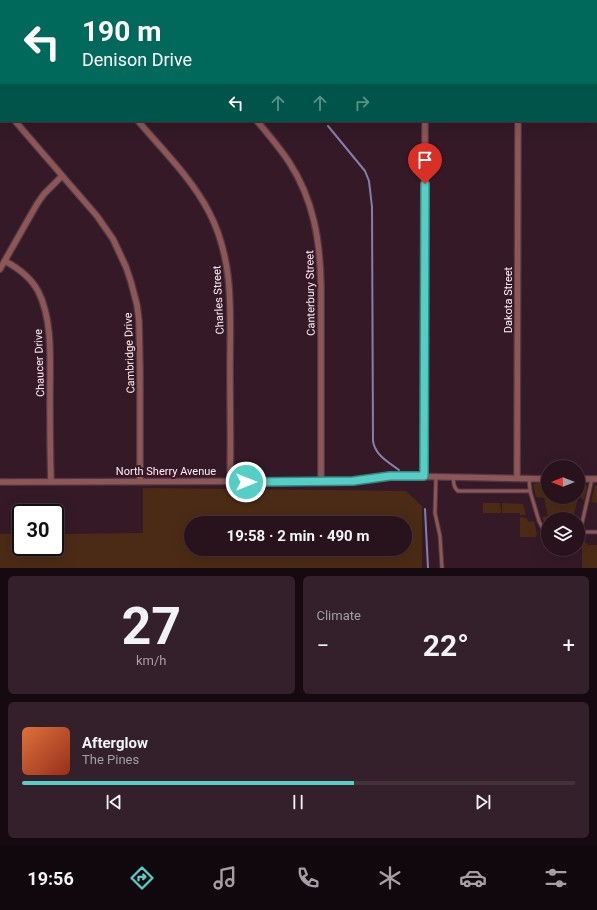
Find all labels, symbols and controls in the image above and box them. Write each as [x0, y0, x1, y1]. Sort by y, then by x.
text: 190 m [82, 15, 161, 48]
icon: left [16, 16, 68, 68]
text: Denison Drive [82, 49, 192, 70]
icon: left [225, 92, 247, 114]
icon: ahead [267, 92, 289, 114]
icon: ahead [309, 92, 331, 114]
icon: right [351, 92, 373, 114]
pin [408, 143, 442, 184]
icon: arrive [414, 149, 436, 171]
street label: Canterbury Street [303, 250, 318, 336]
street label: Charles Street [210, 265, 227, 335]
street label: Dakota Street [502, 266, 515, 333]
street label: Cambridge Drive [122, 312, 137, 394]
street label: Chaucer Drive [32, 329, 47, 397]
north arrow [541, 460, 585, 504]
map controls [541, 460, 585, 556]
position arrow [225, 461, 267, 503]
street label: North Sherry Avenue [116, 465, 216, 478]
speed limit sign: 30 [12, 504, 64, 556]
button: layers [541, 512, 585, 556]
text: 19:58 · 2 min · 490 m [227, 527, 369, 545]
text: 27 [121, 596, 181, 657]
text: Climate [317, 608, 361, 623]
text: 22° [423, 628, 469, 663]
text: − [317, 633, 329, 658]
text: + [563, 633, 575, 658]
text: km/h [136, 653, 167, 668]
text: Afterglow [82, 734, 148, 752]
text: The Pines [82, 752, 139, 767]
icon: previous [103, 791, 125, 813]
icon: pause [287, 791, 309, 813]
icon: next [472, 791, 494, 813]
icon: directions [128, 864, 156, 892]
icon: music [211, 864, 239, 892]
icon: phone [294, 864, 322, 892]
icon: climate [376, 864, 404, 892]
icon: car [459, 864, 487, 892]
icon: filters [542, 864, 570, 892]
text: 19:56 [27, 868, 74, 889]

